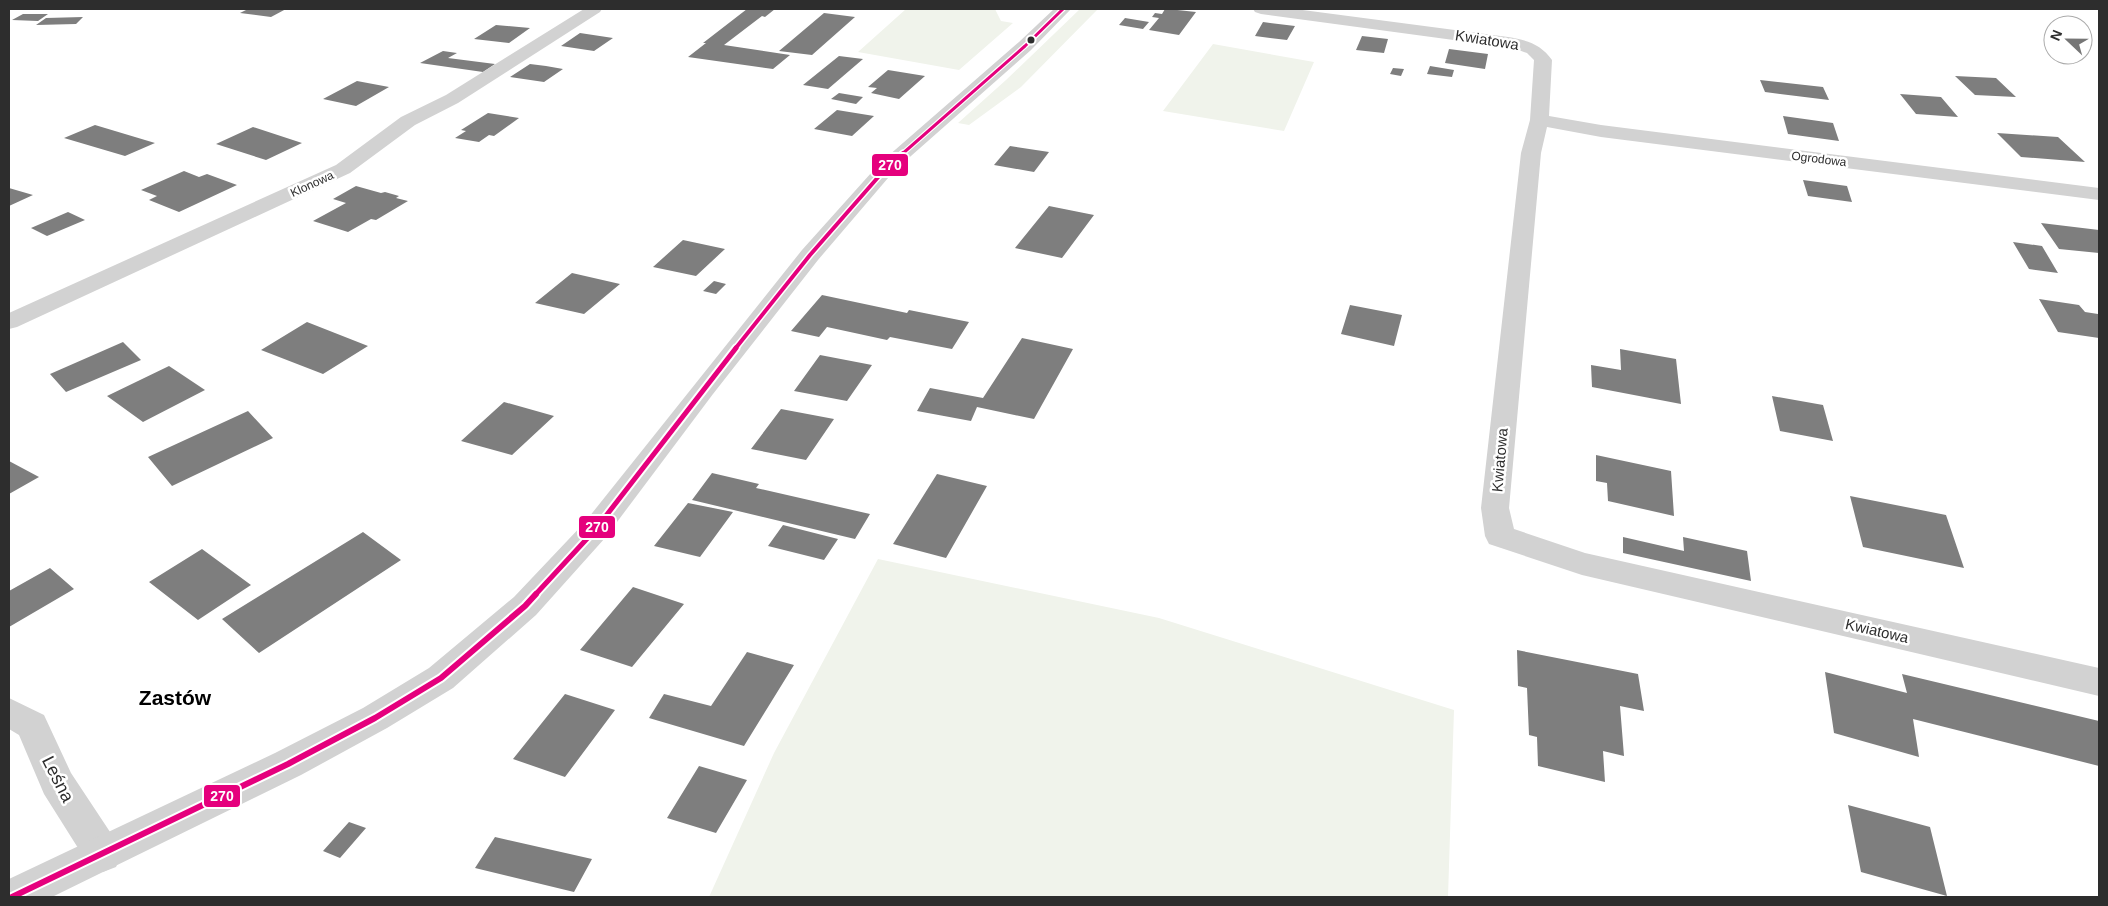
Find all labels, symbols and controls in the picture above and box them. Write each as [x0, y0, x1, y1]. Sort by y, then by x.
north arrow [2043, 15, 2093, 65]
street label: Kwiatowa [1454, 26, 1521, 53]
text: N [2047, 27, 2065, 43]
unlabelled marker [1026, 35, 1036, 45]
street label: Ogrodowa [1791, 149, 1848, 169]
line badge: 270 [871, 153, 909, 177]
text: 270 [878, 157, 902, 173]
street label: Klonowa [288, 168, 336, 200]
street label: Kwiatowa [1488, 427, 1511, 493]
line badge: 270 [578, 515, 616, 539]
text: 270 [585, 519, 609, 535]
street label: Kwiatowa [1844, 615, 1911, 646]
district label: Zastów [139, 686, 212, 709]
street label: Leśna [38, 753, 78, 806]
line badge: 270 [203, 784, 241, 808]
text: 270 [210, 788, 234, 804]

